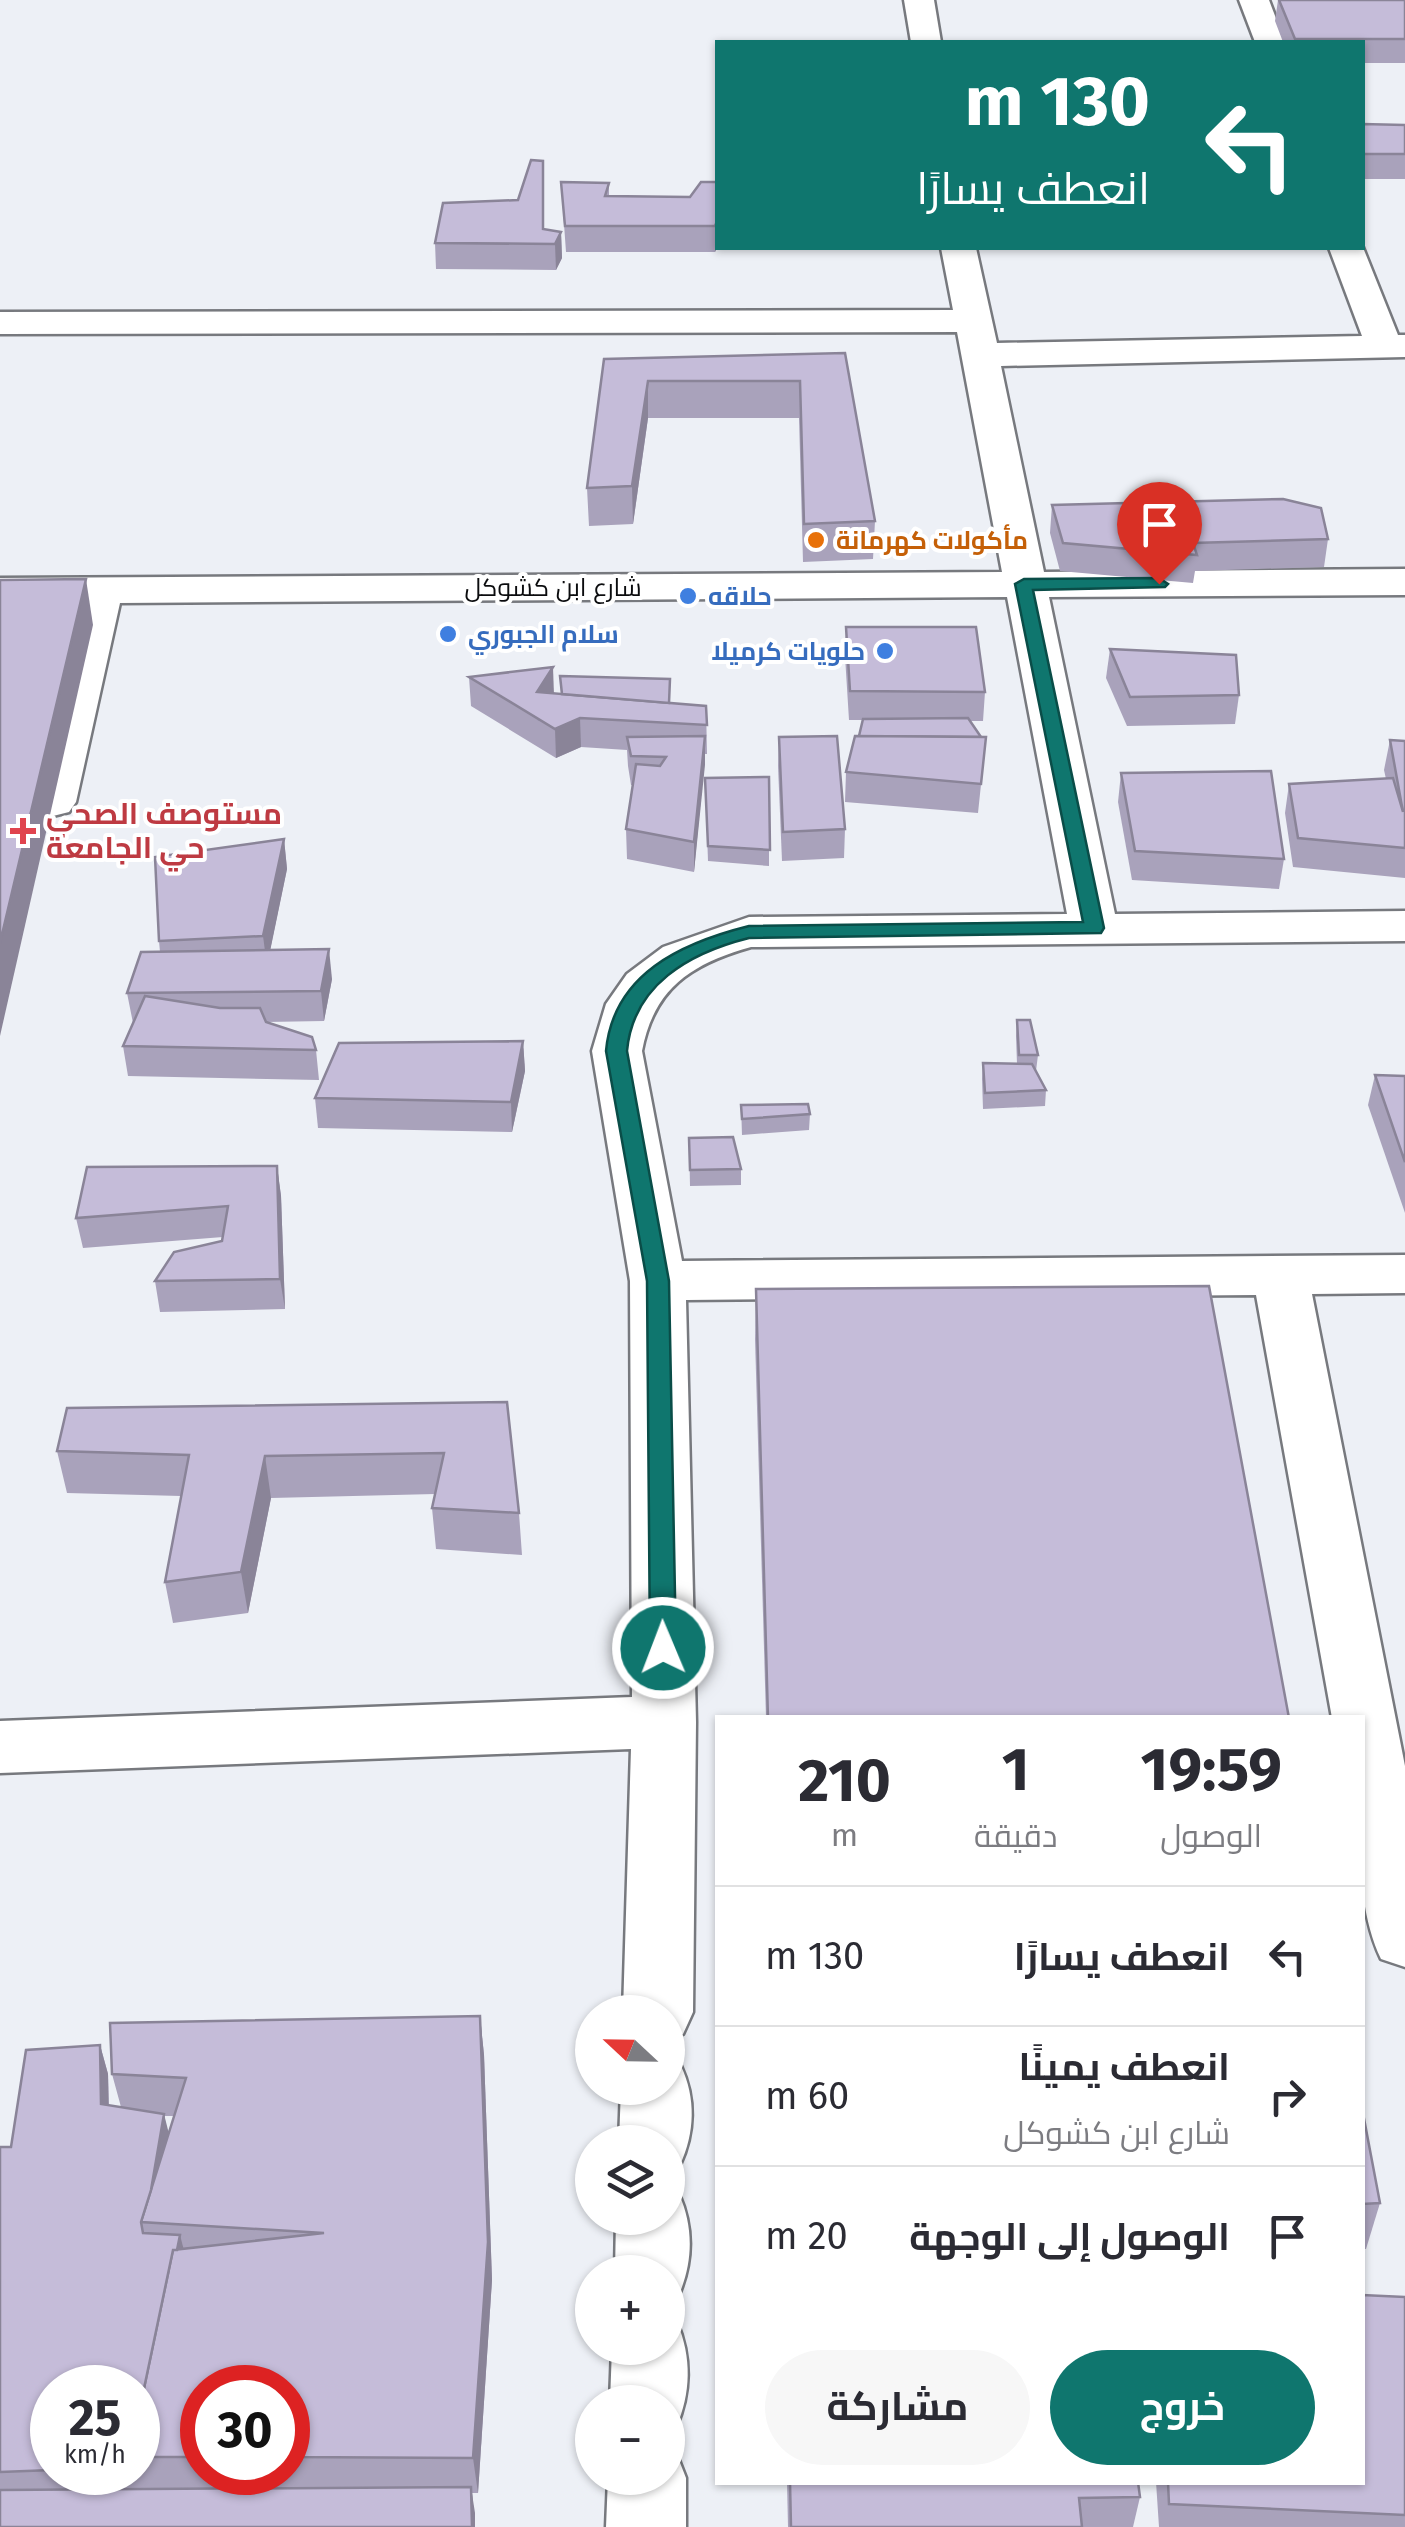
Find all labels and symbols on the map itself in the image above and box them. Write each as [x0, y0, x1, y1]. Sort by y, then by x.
pin [1117, 482, 1202, 585]
place label: مأكولات كهرمانة [836, 524, 1028, 556]
marker: مأكولات كهرمانة [805, 529, 827, 551]
street label: شارع ابن كشوكل [464, 573, 642, 604]
place label: حلاقه [708, 582, 772, 612]
marker: حلاقه [677, 585, 699, 607]
place label: سلام الجبوري [468, 620, 619, 655]
marker: سلام الجبوري [437, 623, 459, 645]
place label: حلويات كرميلا [711, 637, 865, 667]
marker: حلويات كرميلا [874, 640, 896, 662]
place label: مستوصف الصحي حي الجامعة [46, 796, 282, 872]
marker: مستوصف الصحي حي الجامعة [10, 818, 36, 844]
position arrow [611, 1596, 715, 1700]
north arrow [575, 1995, 685, 2105]
speed limit sign: 30 [180, 2365, 310, 2495]

